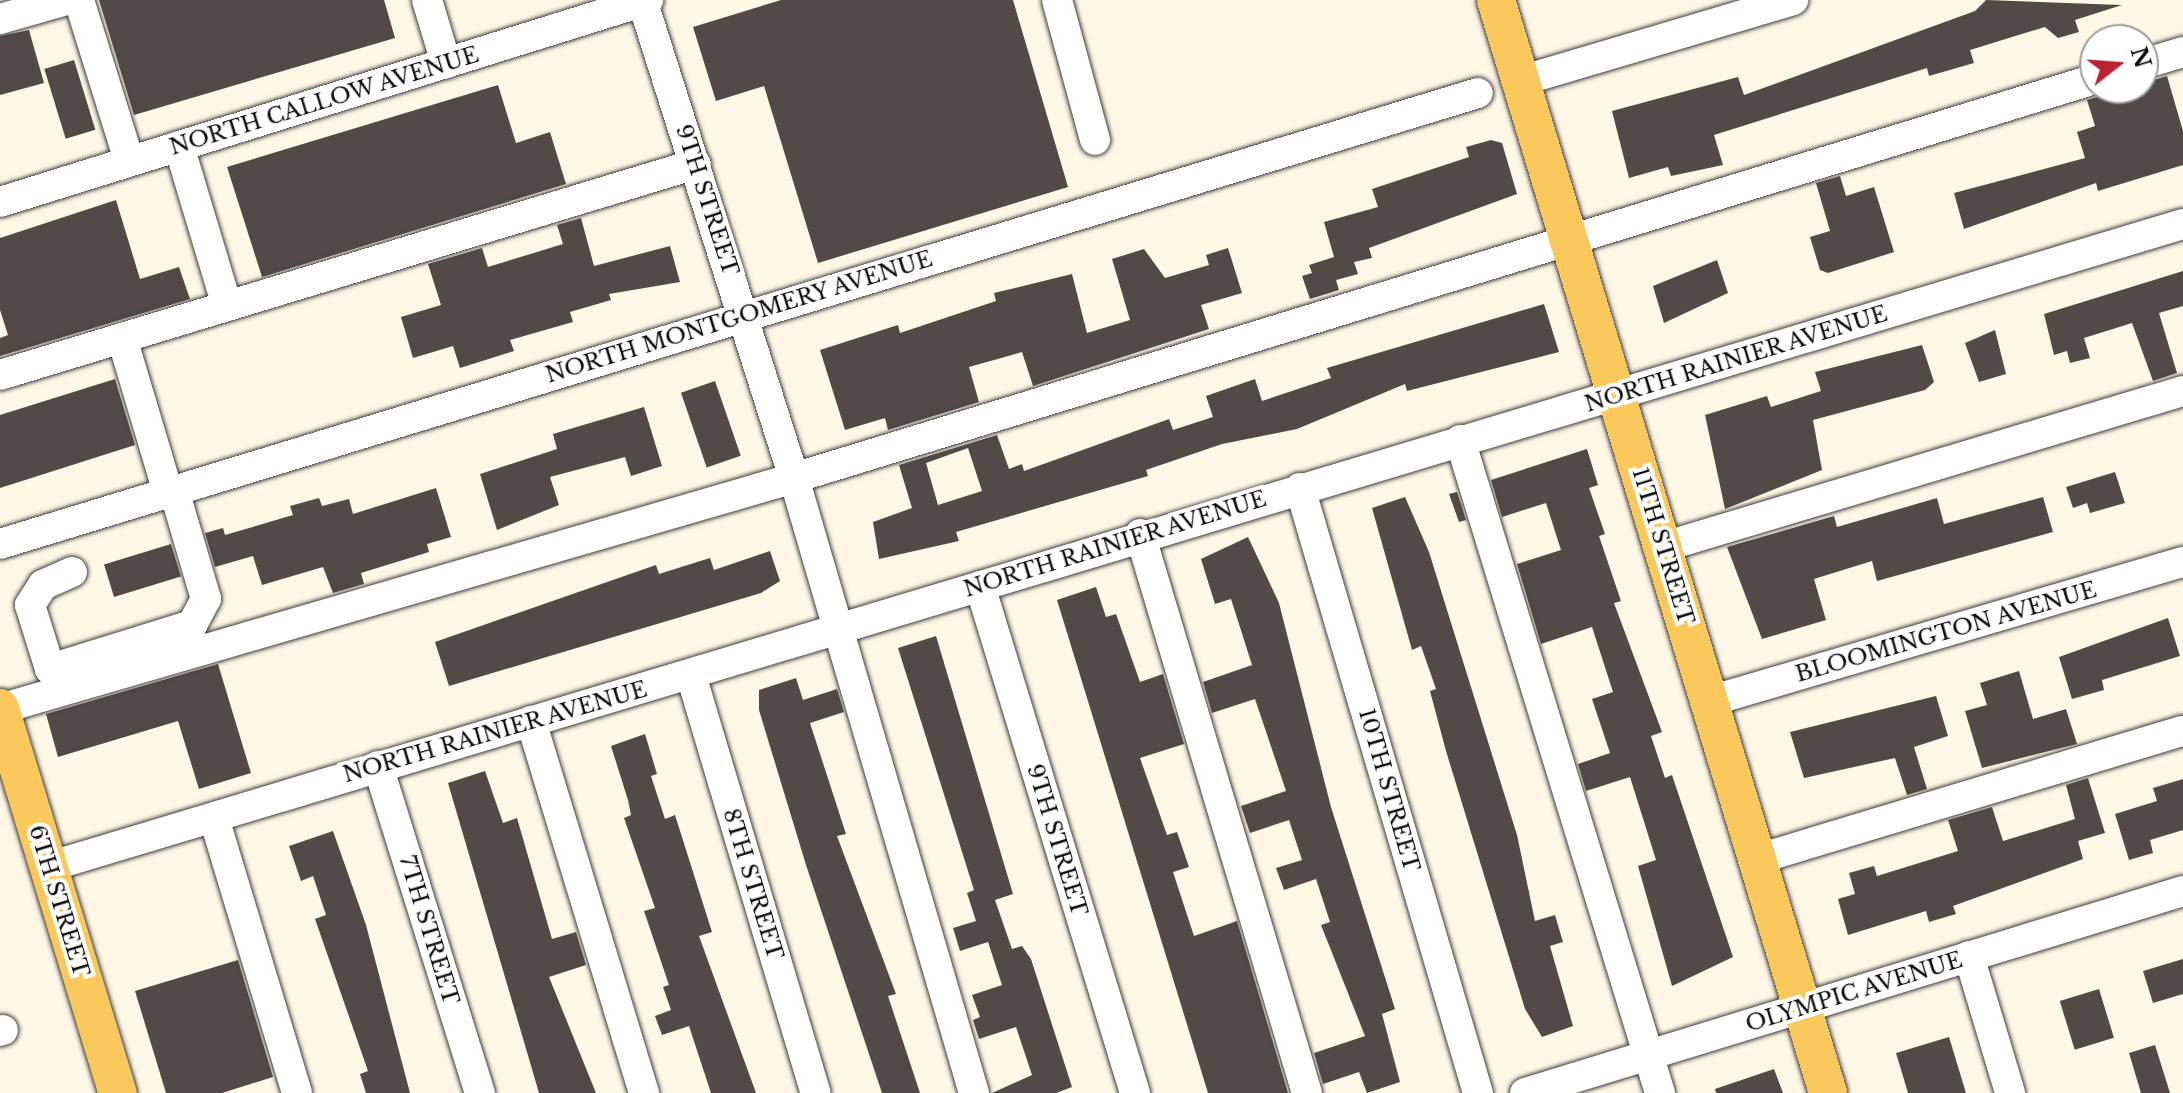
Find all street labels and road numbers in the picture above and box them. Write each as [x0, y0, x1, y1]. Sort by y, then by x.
street label: NORTH CALLOW AVENUE [166, 41, 482, 161]
street label: 9TH STREET [670, 121, 744, 279]
street label: NORTH MONTGOMERY AVENUE [542, 245, 936, 389]
street label: NORTH RAINIER AVENUE [1581, 300, 1891, 418]
street label: 11TH STREET [1627, 464, 1699, 628]
street label: NORTH RAINIER AVENUE [960, 485, 1270, 603]
street label: BLOOMINGTON AVENUE [1792, 576, 2100, 688]
street label: NORTH RAINIER AVENUE [339, 676, 651, 788]
street label: 10TH STREET [1353, 705, 1425, 875]
street label: 9TH STREET [1021, 761, 1093, 919]
street label: 8TH STREET [718, 805, 788, 963]
street label: 6TH STREET [23, 822, 95, 980]
street label: 7TH STREET [394, 852, 464, 1008]
street label: OLYMPIC AVENUE [1742, 946, 1966, 1038]

